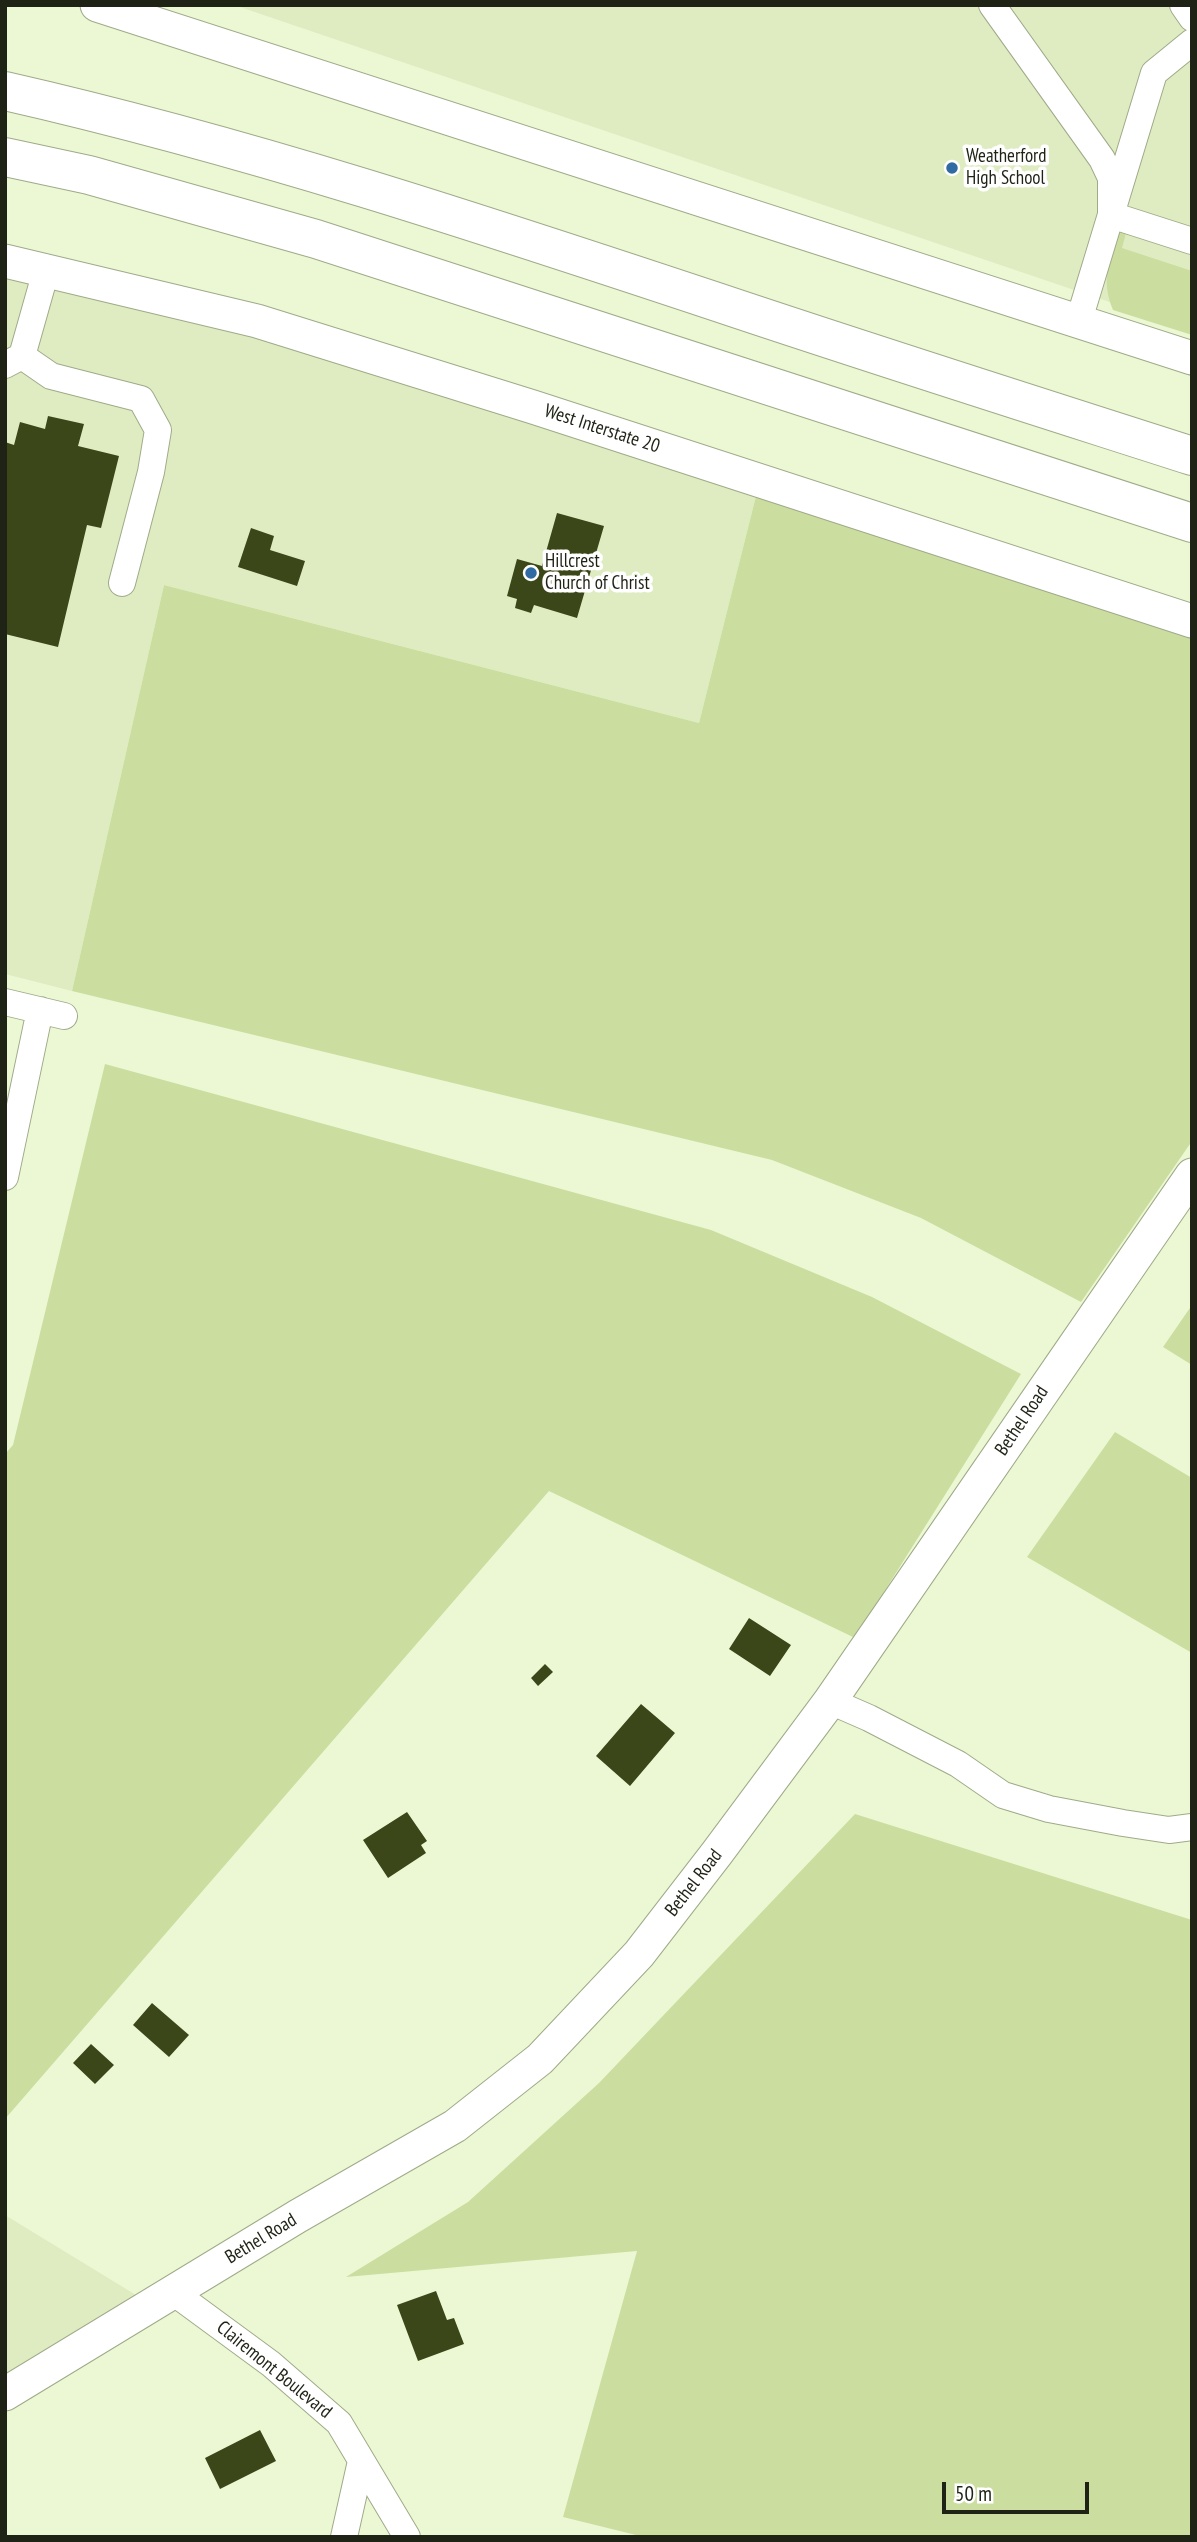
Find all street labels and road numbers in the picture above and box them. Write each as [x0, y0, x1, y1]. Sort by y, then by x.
street label: West Interstate 20 [542, 400, 662, 458]
street label: Bethel Road [990, 1382, 1054, 1460]
street label: Bethel Road [661, 1845, 727, 1921]
street label: Bethel Road [221, 2209, 301, 2269]
street label: Clairemont Boulevard [212, 2317, 336, 2423]

